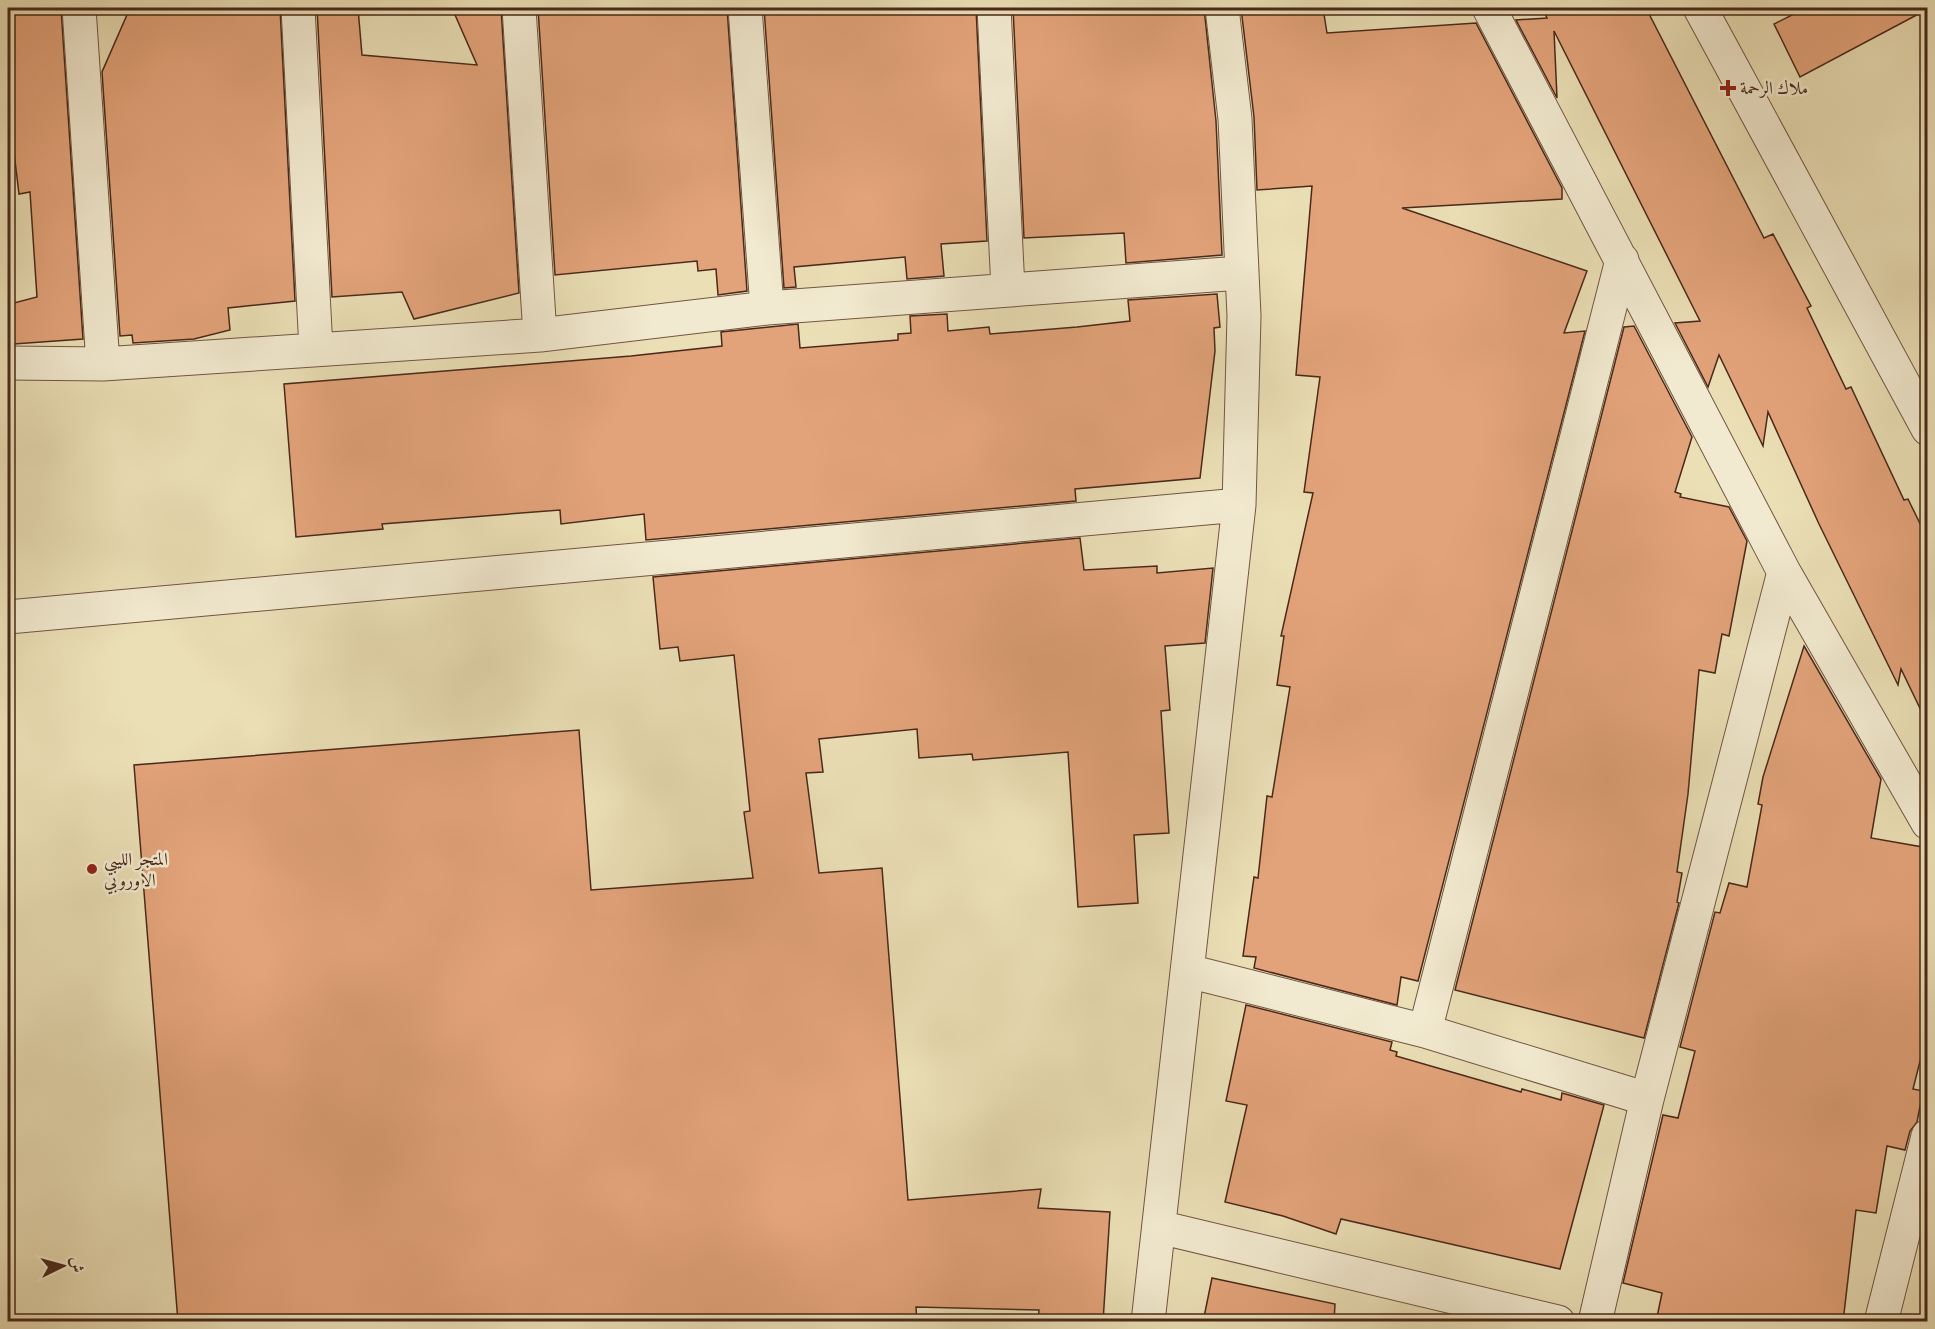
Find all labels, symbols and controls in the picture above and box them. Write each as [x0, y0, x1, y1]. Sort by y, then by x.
place label: ملاك الرحمة [1740, 77, 1808, 99]
marker: ملاك الرحمة [1721, 81, 1735, 95]
place label: المتجر الليبي الاوروبي [104, 848, 168, 895]
marker: المتجر الليبي الاوروبي [85, 862, 99, 876]
north arrow [33, 1236, 93, 1296]
text: ش [67, 1256, 88, 1273]

